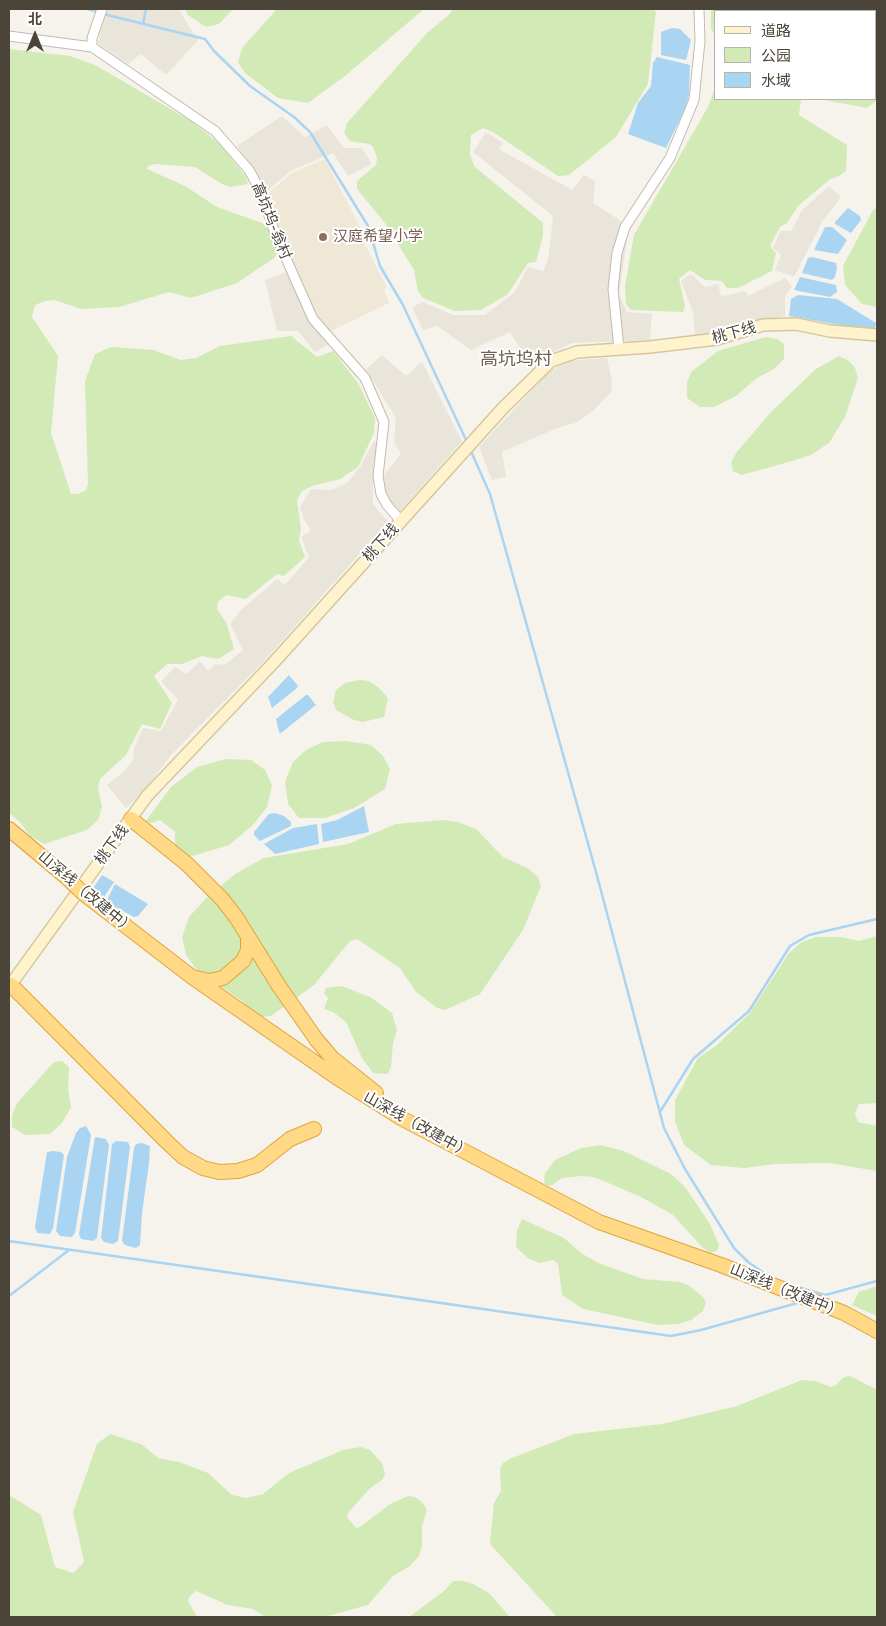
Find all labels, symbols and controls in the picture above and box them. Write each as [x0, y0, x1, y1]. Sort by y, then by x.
north arrow [10, 10, 60, 60]
legend [714, 10, 876, 100]
text: 北 [28, 11, 42, 28]
text: 道路 [761, 22, 791, 40]
text: 公园 [761, 47, 791, 65]
text: 水域 [761, 72, 791, 90]
street label: 高坑坞-翁村 [247, 180, 295, 262]
place label: 汉庭希望小学 [333, 228, 423, 246]
marker: 汉庭希望小学 [317, 231, 329, 243]
street label: 桃下线 [710, 318, 758, 348]
district label: 高坑坞村 [480, 349, 552, 371]
street label: 桃下线 [359, 520, 403, 566]
street label: 桃下线 [91, 822, 133, 868]
street label: 山深线（改建中） [34, 848, 138, 938]
street label: 山深线（改建中） [360, 1088, 474, 1162]
street label: 山深线（改建中） [727, 1260, 845, 1322]

